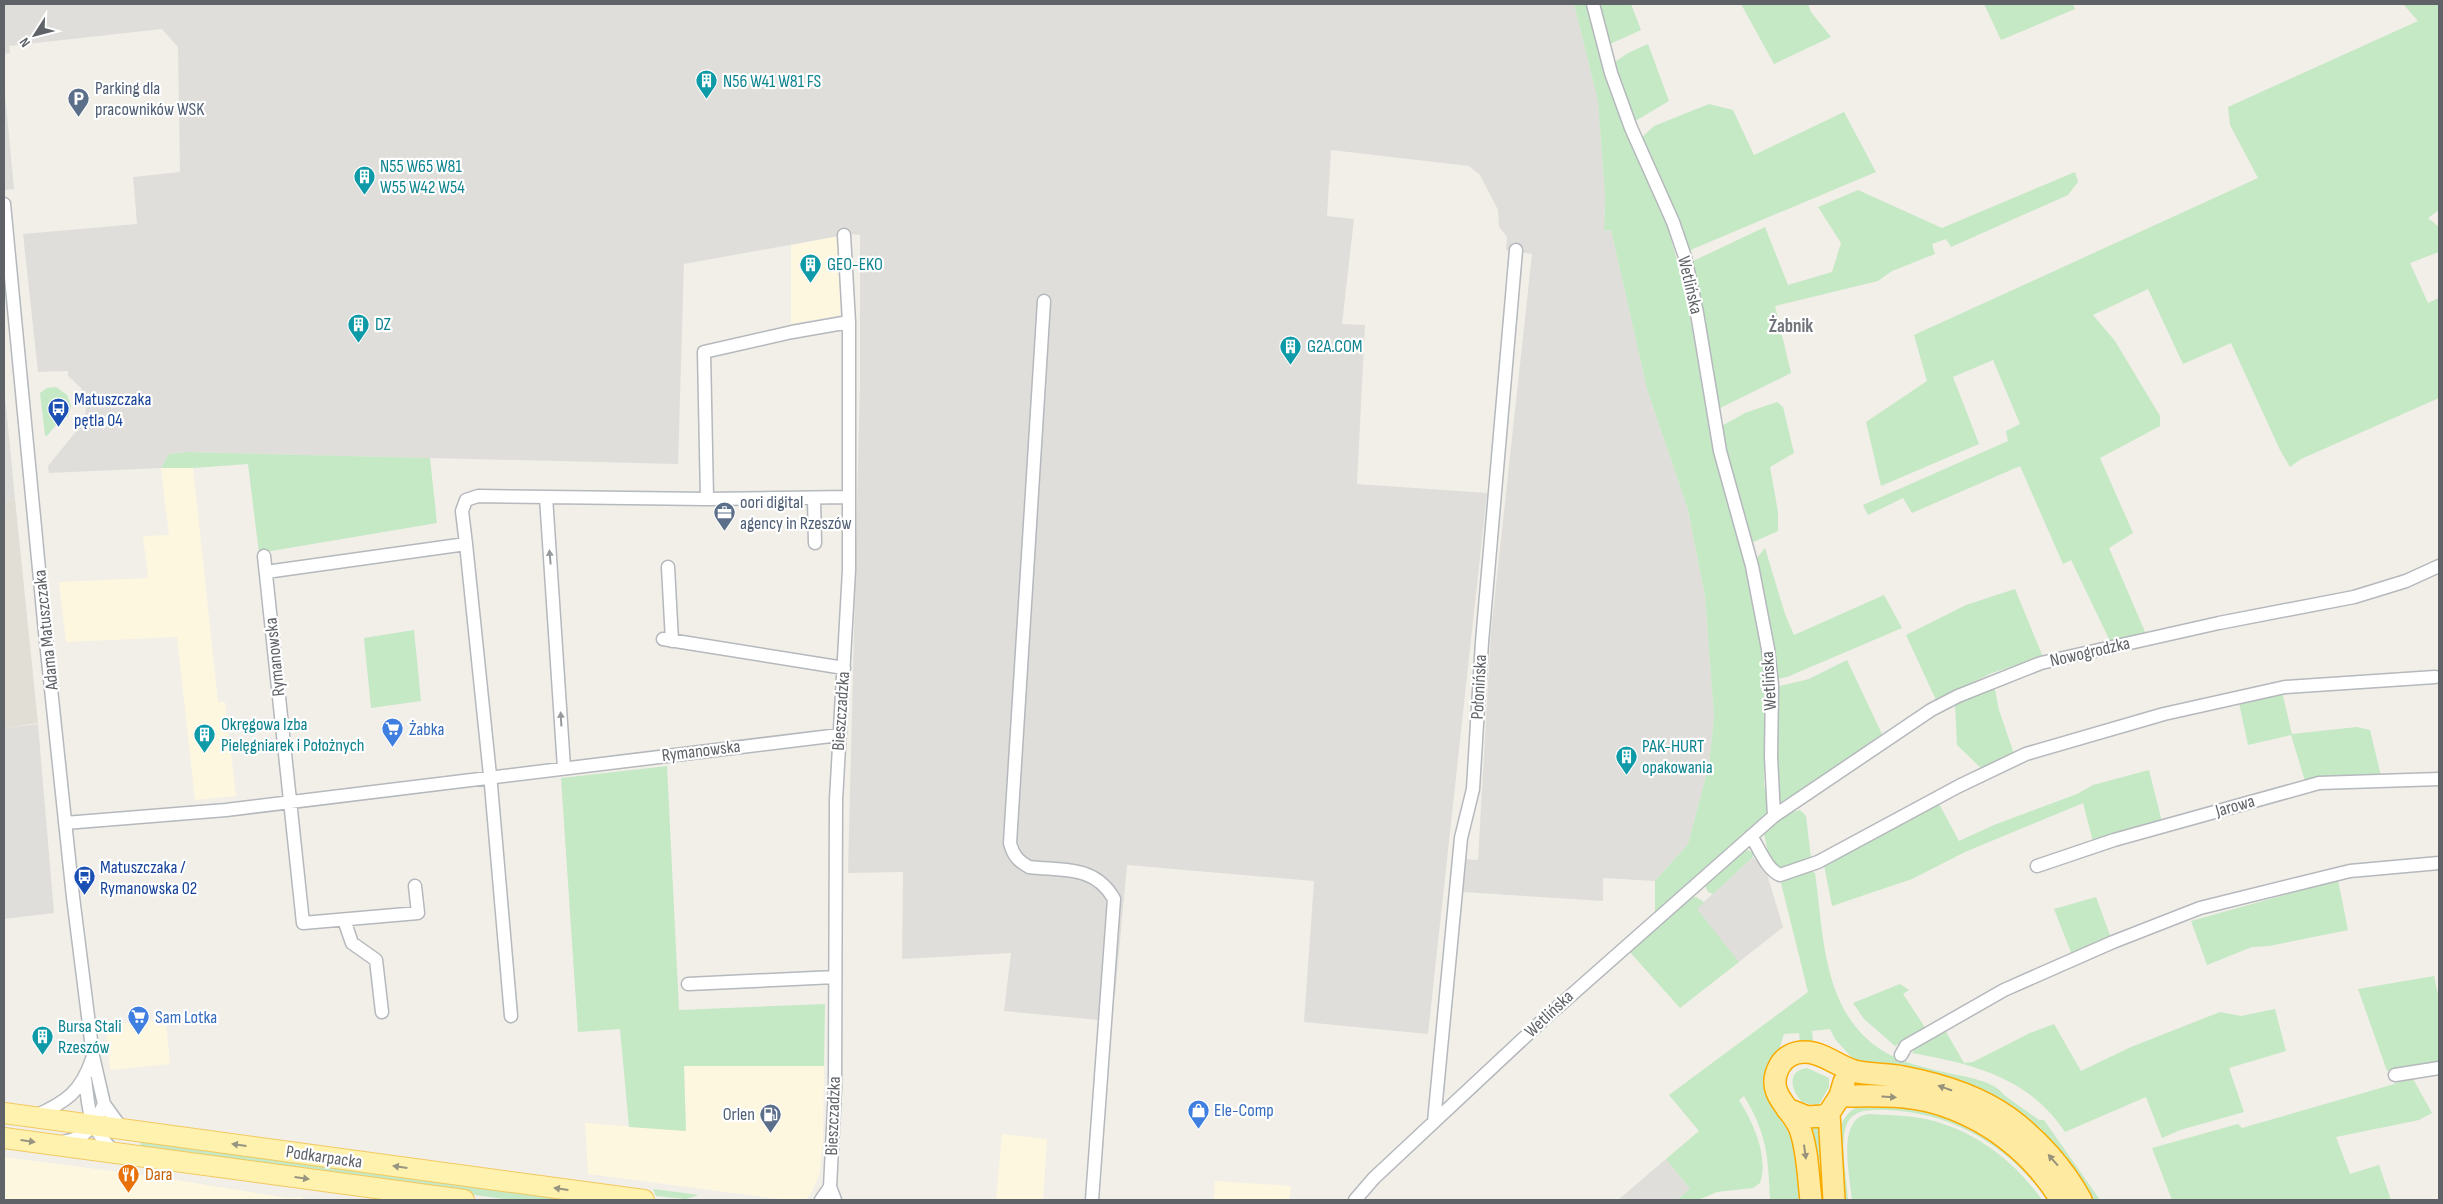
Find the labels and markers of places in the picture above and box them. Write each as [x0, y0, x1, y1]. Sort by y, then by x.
building icon: N56 W41 W81 FS [695, 69, 719, 100]
place label: N56 W41 W81 FS [723, 71, 822, 92]
place label: Parking dla pracowników WSK [95, 78, 205, 120]
parking icon: Parking dla pracowników WSK [67, 86, 91, 117]
place label: N55 W65 W81 W55 W42 W54 [380, 156, 465, 198]
building icon: N55 W65 W81 W55 W42 W54 [352, 164, 376, 195]
building icon: GEO-EKO [799, 252, 823, 283]
place label: GEO-EKO [827, 254, 883, 275]
building icon: DZ [347, 312, 371, 343]
place label: DZ [375, 314, 392, 335]
building icon: G2A.COM [1279, 334, 1303, 365]
place label: G2A.COM [1307, 336, 1362, 357]
place label: Matuszczaka pętla 04 [74, 389, 151, 431]
bus stop icon: Matuszczaka pętla 04 [46, 397, 70, 428]
place label: oori digital agency in Rzeszów [740, 492, 852, 534]
office icon: oori digital agency in Rzeszów [712, 500, 736, 531]
place label: Okręgowa Izba Pielęgniarek i Położnych [221, 714, 365, 756]
supermarket icon: Żabka [381, 717, 405, 748]
place label: Żabka [409, 719, 445, 740]
building icon: Okręgowa Izba Pielęgniarek i Położnych [193, 722, 217, 753]
place label: PAK-HURT opakowania [1642, 736, 1713, 778]
building icon: PAK-HURT opakowania [1614, 744, 1638, 775]
place label: Matuszczaka / Rymanowska 02 [100, 857, 197, 899]
bus stop icon: Matuszczaka / Rymanowska 02 [72, 865, 96, 896]
supermarket icon: Sam Lotka [127, 1005, 151, 1036]
place label: Sam Lotka [155, 1007, 217, 1028]
place label: Bursa Stali Rzeszów [58, 1016, 122, 1058]
building icon: Bursa Stali Rzeszów [30, 1024, 54, 1055]
shop icon: Ele-Comp [1186, 1098, 1210, 1129]
place label: Ele-Comp [1214, 1100, 1274, 1121]
fuel station icon: Orlen [759, 1102, 783, 1133]
place label: Orlen [723, 1104, 755, 1125]
restaurant icon: Dara [117, 1162, 141, 1193]
place label: Dara [145, 1164, 173, 1185]

